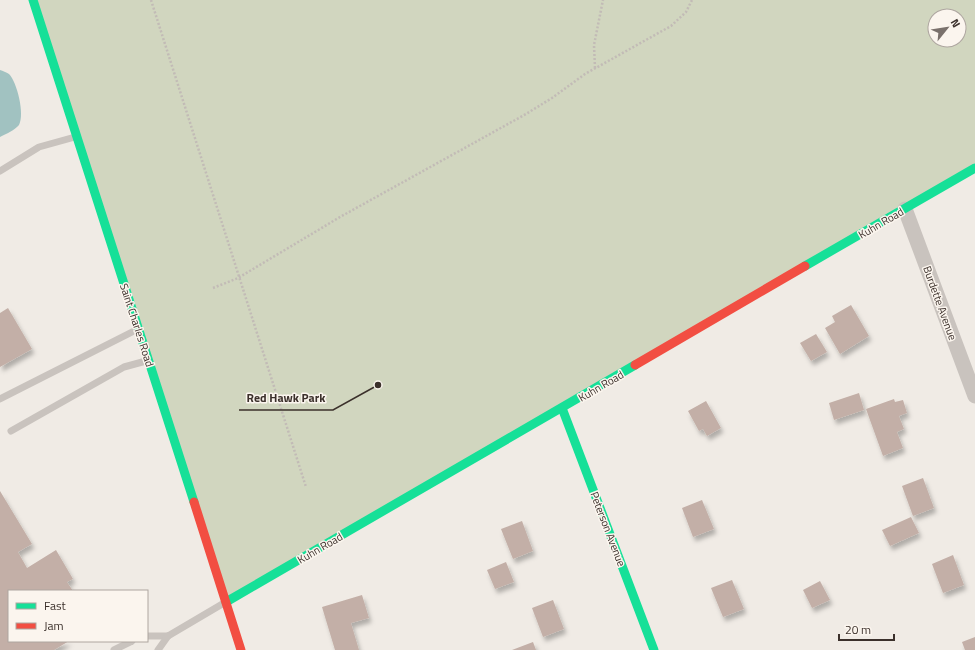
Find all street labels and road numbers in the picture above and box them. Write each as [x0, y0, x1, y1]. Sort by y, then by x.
street label: Kuhn Road [855, 203, 907, 242]
street label: Burdette Avenue [919, 264, 961, 343]
street label: Saint Charles Road [116, 281, 158, 369]
street label: Kuhn Road [575, 366, 627, 405]
street label: Peterson Avenue [586, 489, 630, 569]
street label: Kuhn Road [294, 528, 346, 567]

